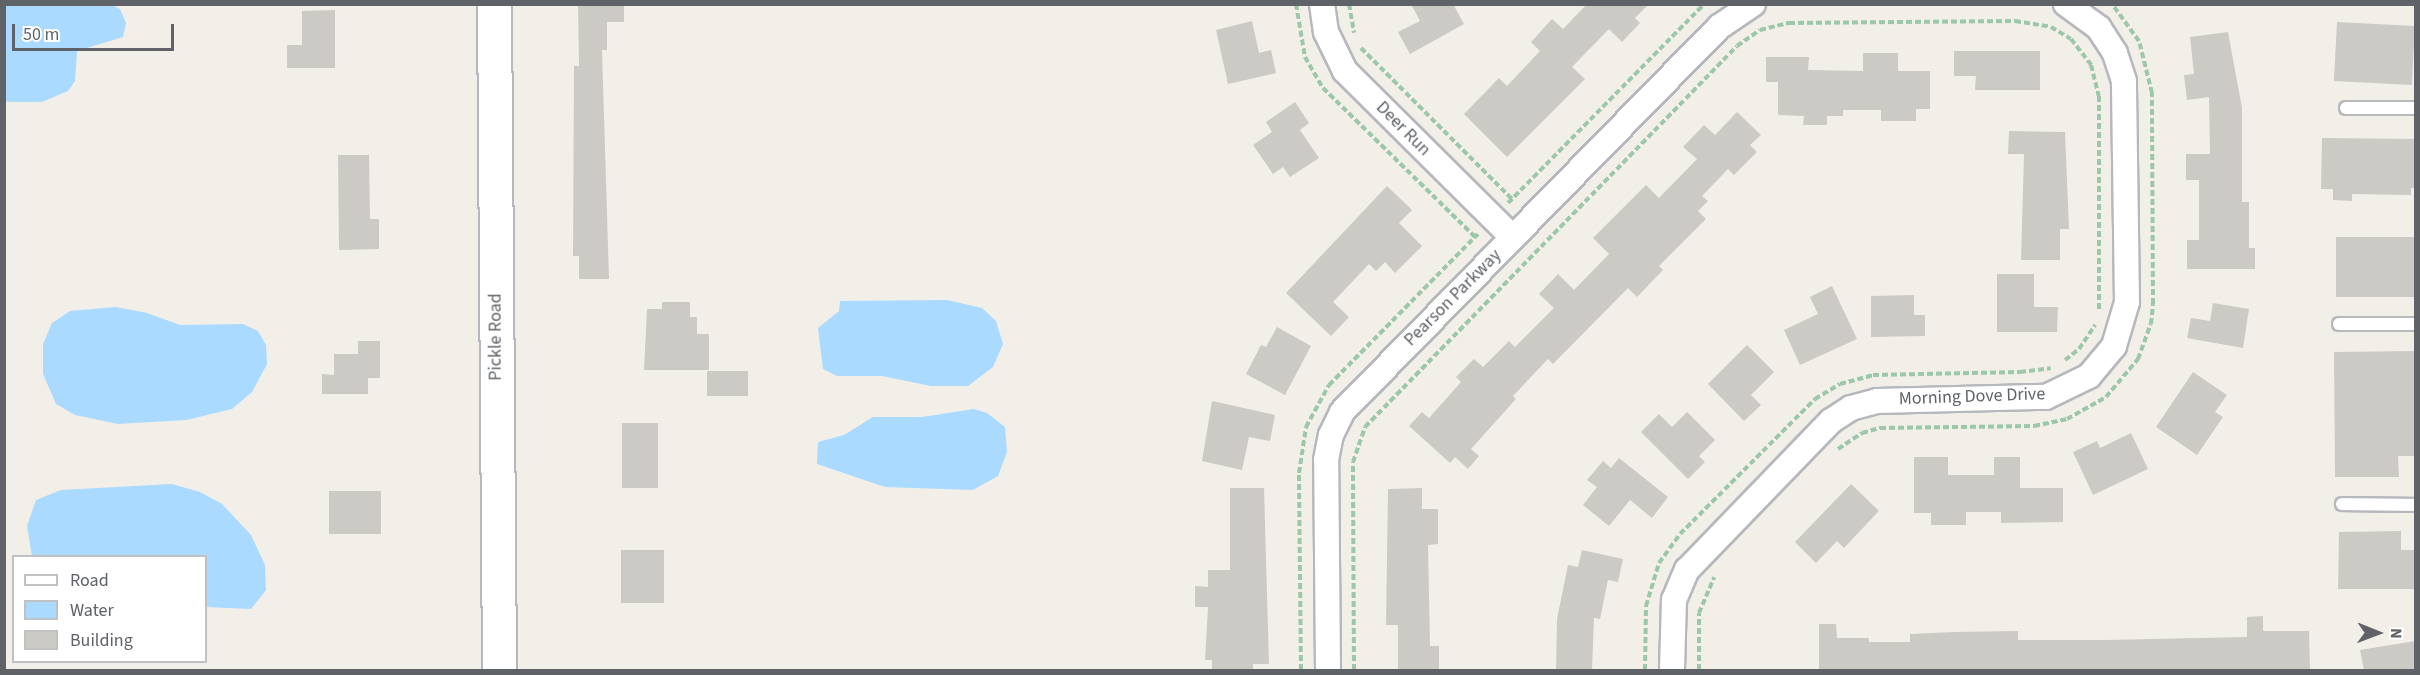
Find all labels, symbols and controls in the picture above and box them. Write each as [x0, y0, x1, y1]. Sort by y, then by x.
scale bar [15, 12, 177, 50]
text: 50 m [23, 22, 59, 47]
street label: Deer Run [1371, 97, 1435, 161]
street label: Pearson Parkway [1400, 245, 1506, 351]
street label: Pickle Road [485, 293, 507, 381]
street label: Morning Dove Drive [1898, 384, 2046, 410]
legend [12, 555, 207, 663]
text: Road [70, 568, 109, 593]
text: Water [70, 598, 114, 623]
north arrow [2348, 603, 2408, 663]
text: Building [70, 628, 133, 653]
text: N [2385, 628, 2407, 639]

